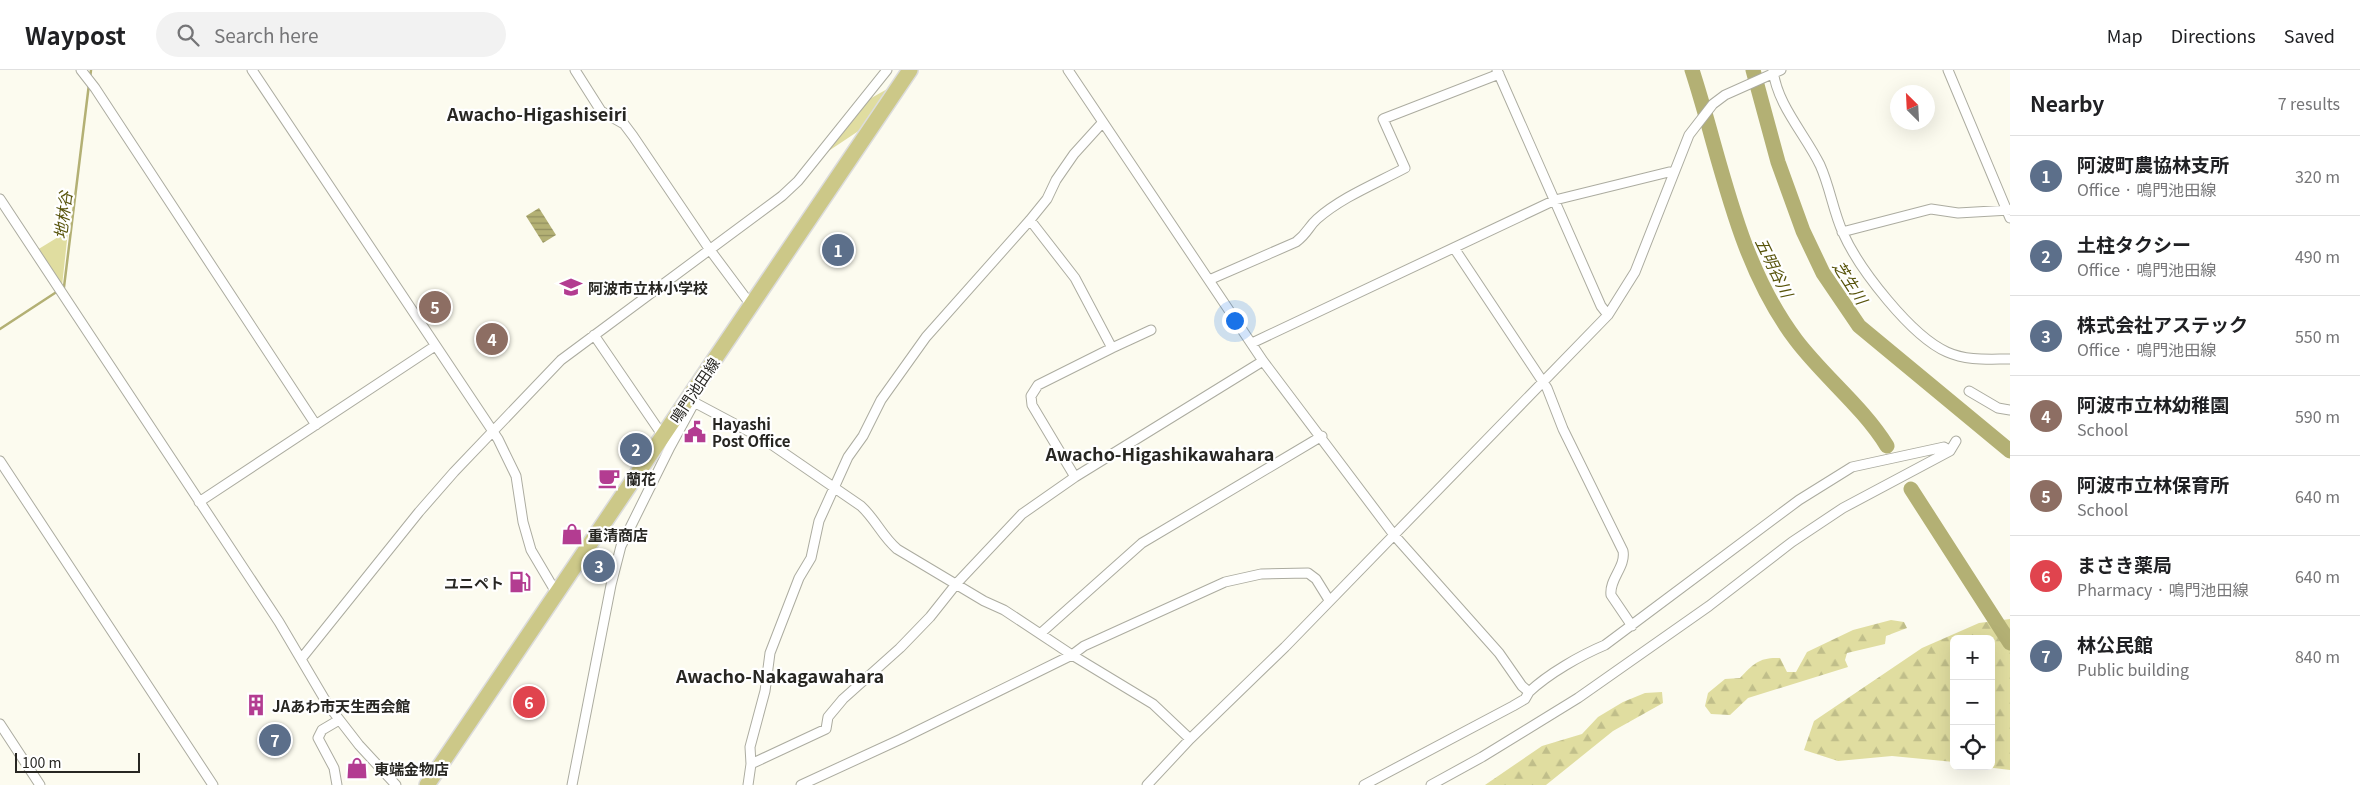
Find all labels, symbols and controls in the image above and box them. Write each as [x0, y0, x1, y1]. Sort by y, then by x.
search box [156, 12, 506, 57]
text: Waypost [25, 17, 126, 52]
icon: search [174, 21, 202, 49]
text: Search here [214, 21, 318, 48]
text: Map [2107, 22, 2143, 48]
text: Directions [2171, 22, 2256, 48]
text: Saved [2284, 22, 2335, 48]
north arrow [1890, 85, 1935, 130]
text: Nearby [2030, 88, 2104, 118]
text: 7 results [2278, 91, 2340, 115]
district label: Awacho-Higashiseiri [446, 100, 627, 126]
text: 阿波町農協林支所 [2077, 150, 2229, 177]
text: 1 [2041, 164, 2051, 188]
text: 320 m [2295, 164, 2340, 188]
text: Office · 鳴門池田線 [2077, 177, 2216, 201]
water label: 地林谷 [47, 188, 77, 240]
text: 土柱タクシー [2077, 230, 2191, 257]
pin: 1 [822, 231, 854, 269]
water label: 五明谷川 [1750, 233, 1801, 303]
text: 2 [2041, 244, 2051, 268]
text: 490 m [2295, 244, 2340, 268]
water label: 芝生川 [1828, 255, 1875, 310]
text: Office · 鳴門池田線 [2077, 257, 2216, 281]
school or university icon: 阿波市立林小学校 [558, 274, 584, 300]
place label: 阿波市立林小学校 [588, 277, 708, 298]
pin: 5 [419, 288, 451, 326]
your location [1222, 308, 1248, 334]
text: 株式会社アステック [2077, 310, 2248, 337]
pin: 4 [476, 320, 508, 358]
text: 3 [2041, 324, 2051, 348]
text: 550 m [2295, 324, 2340, 348]
text: Office · 鳴門池田線 [2077, 337, 2216, 361]
street label: 鳴門池田線 [664, 353, 724, 427]
text: 阿波市立林幼稚園 [2077, 390, 2229, 417]
text: 4 [2041, 404, 2051, 428]
text: 590 m [2295, 404, 2340, 428]
place label: Hayashi Post Office [712, 413, 791, 451]
text: School [2077, 417, 2128, 441]
public building icon: Hayashi Post Office [682, 419, 708, 445]
pin: 2 [620, 430, 652, 468]
district label: Awacho-Higashikawahara [1044, 440, 1275, 466]
cafe icon: 蘭花 [596, 465, 622, 491]
place label: 蘭花 [626, 468, 656, 489]
text: 阿波市立林保育所 [2077, 470, 2229, 497]
text: 5 [2041, 484, 2051, 508]
text: 640 m [2295, 484, 2340, 508]
text: School [2077, 497, 2128, 521]
shop icon: 重清商店 [559, 521, 585, 547]
place label: 重清商店 [588, 524, 648, 545]
pin: 3 [583, 547, 615, 585]
text: まさき薬局 [2077, 550, 2172, 577]
text: 6 [2041, 564, 2051, 588]
text: 640 m [2295, 564, 2340, 588]
fuel station icon: ユニペト [507, 569, 533, 595]
place label: ユニペト [444, 572, 504, 593]
text: Pharmacy · 鳴門池田線 [2077, 577, 2249, 601]
text: 林公民館 [2077, 630, 2153, 657]
map controls [1950, 635, 1995, 770]
button: + [1950, 635, 1995, 680]
text: 7 [2041, 644, 2051, 668]
text: 840 m [2295, 644, 2340, 668]
text: Public building [2077, 657, 2189, 681]
district label: Awacho-Nakagawahara [675, 662, 884, 688]
button: − [1950, 680, 1995, 725]
pin: 6 [513, 683, 545, 721]
building icon: JAあわ市天生西会館 [243, 692, 269, 718]
place label: JAあわ市天生西会館 [272, 695, 410, 716]
pin: 7 [259, 721, 291, 759]
button: locate [1950, 725, 1995, 770]
scale bar [15, 750, 140, 773]
text: 100 m [22, 752, 61, 772]
shop icon: 東端金物店 [344, 755, 370, 781]
place label: 東端金物店 [374, 758, 449, 779]

